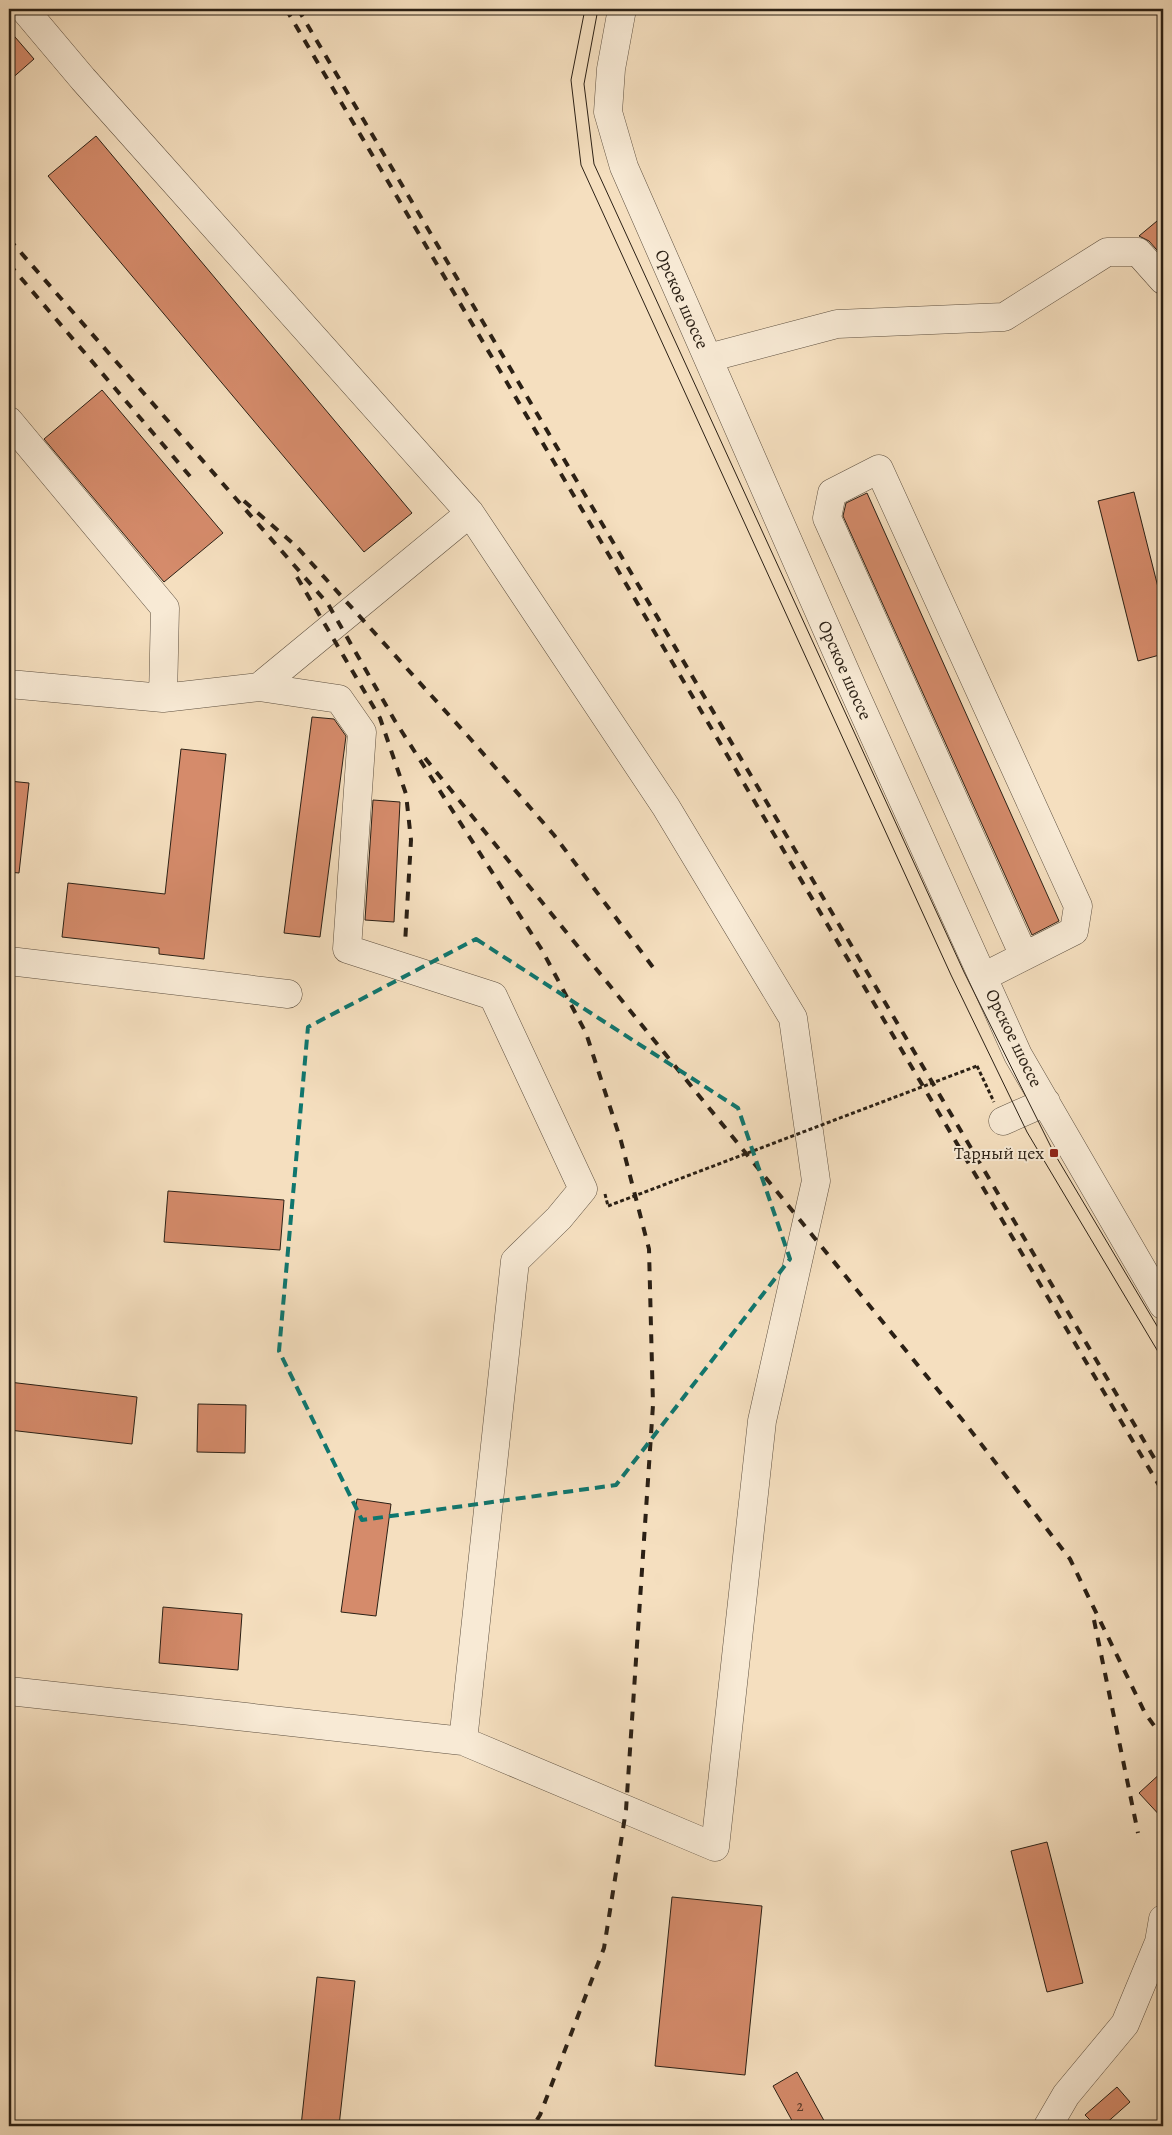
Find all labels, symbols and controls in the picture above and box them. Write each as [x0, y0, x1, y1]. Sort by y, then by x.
street label: Орское шоссе [649, 245, 715, 353]
street label: Орское шоссе [812, 616, 878, 724]
street label: Орское шоссе [980, 985, 1048, 1091]
place label: Тарный цех [954, 1141, 1044, 1165]
marker: Тарный цех [1048, 1147, 1060, 1159]
house number: 2 [796, 2096, 804, 2116]

